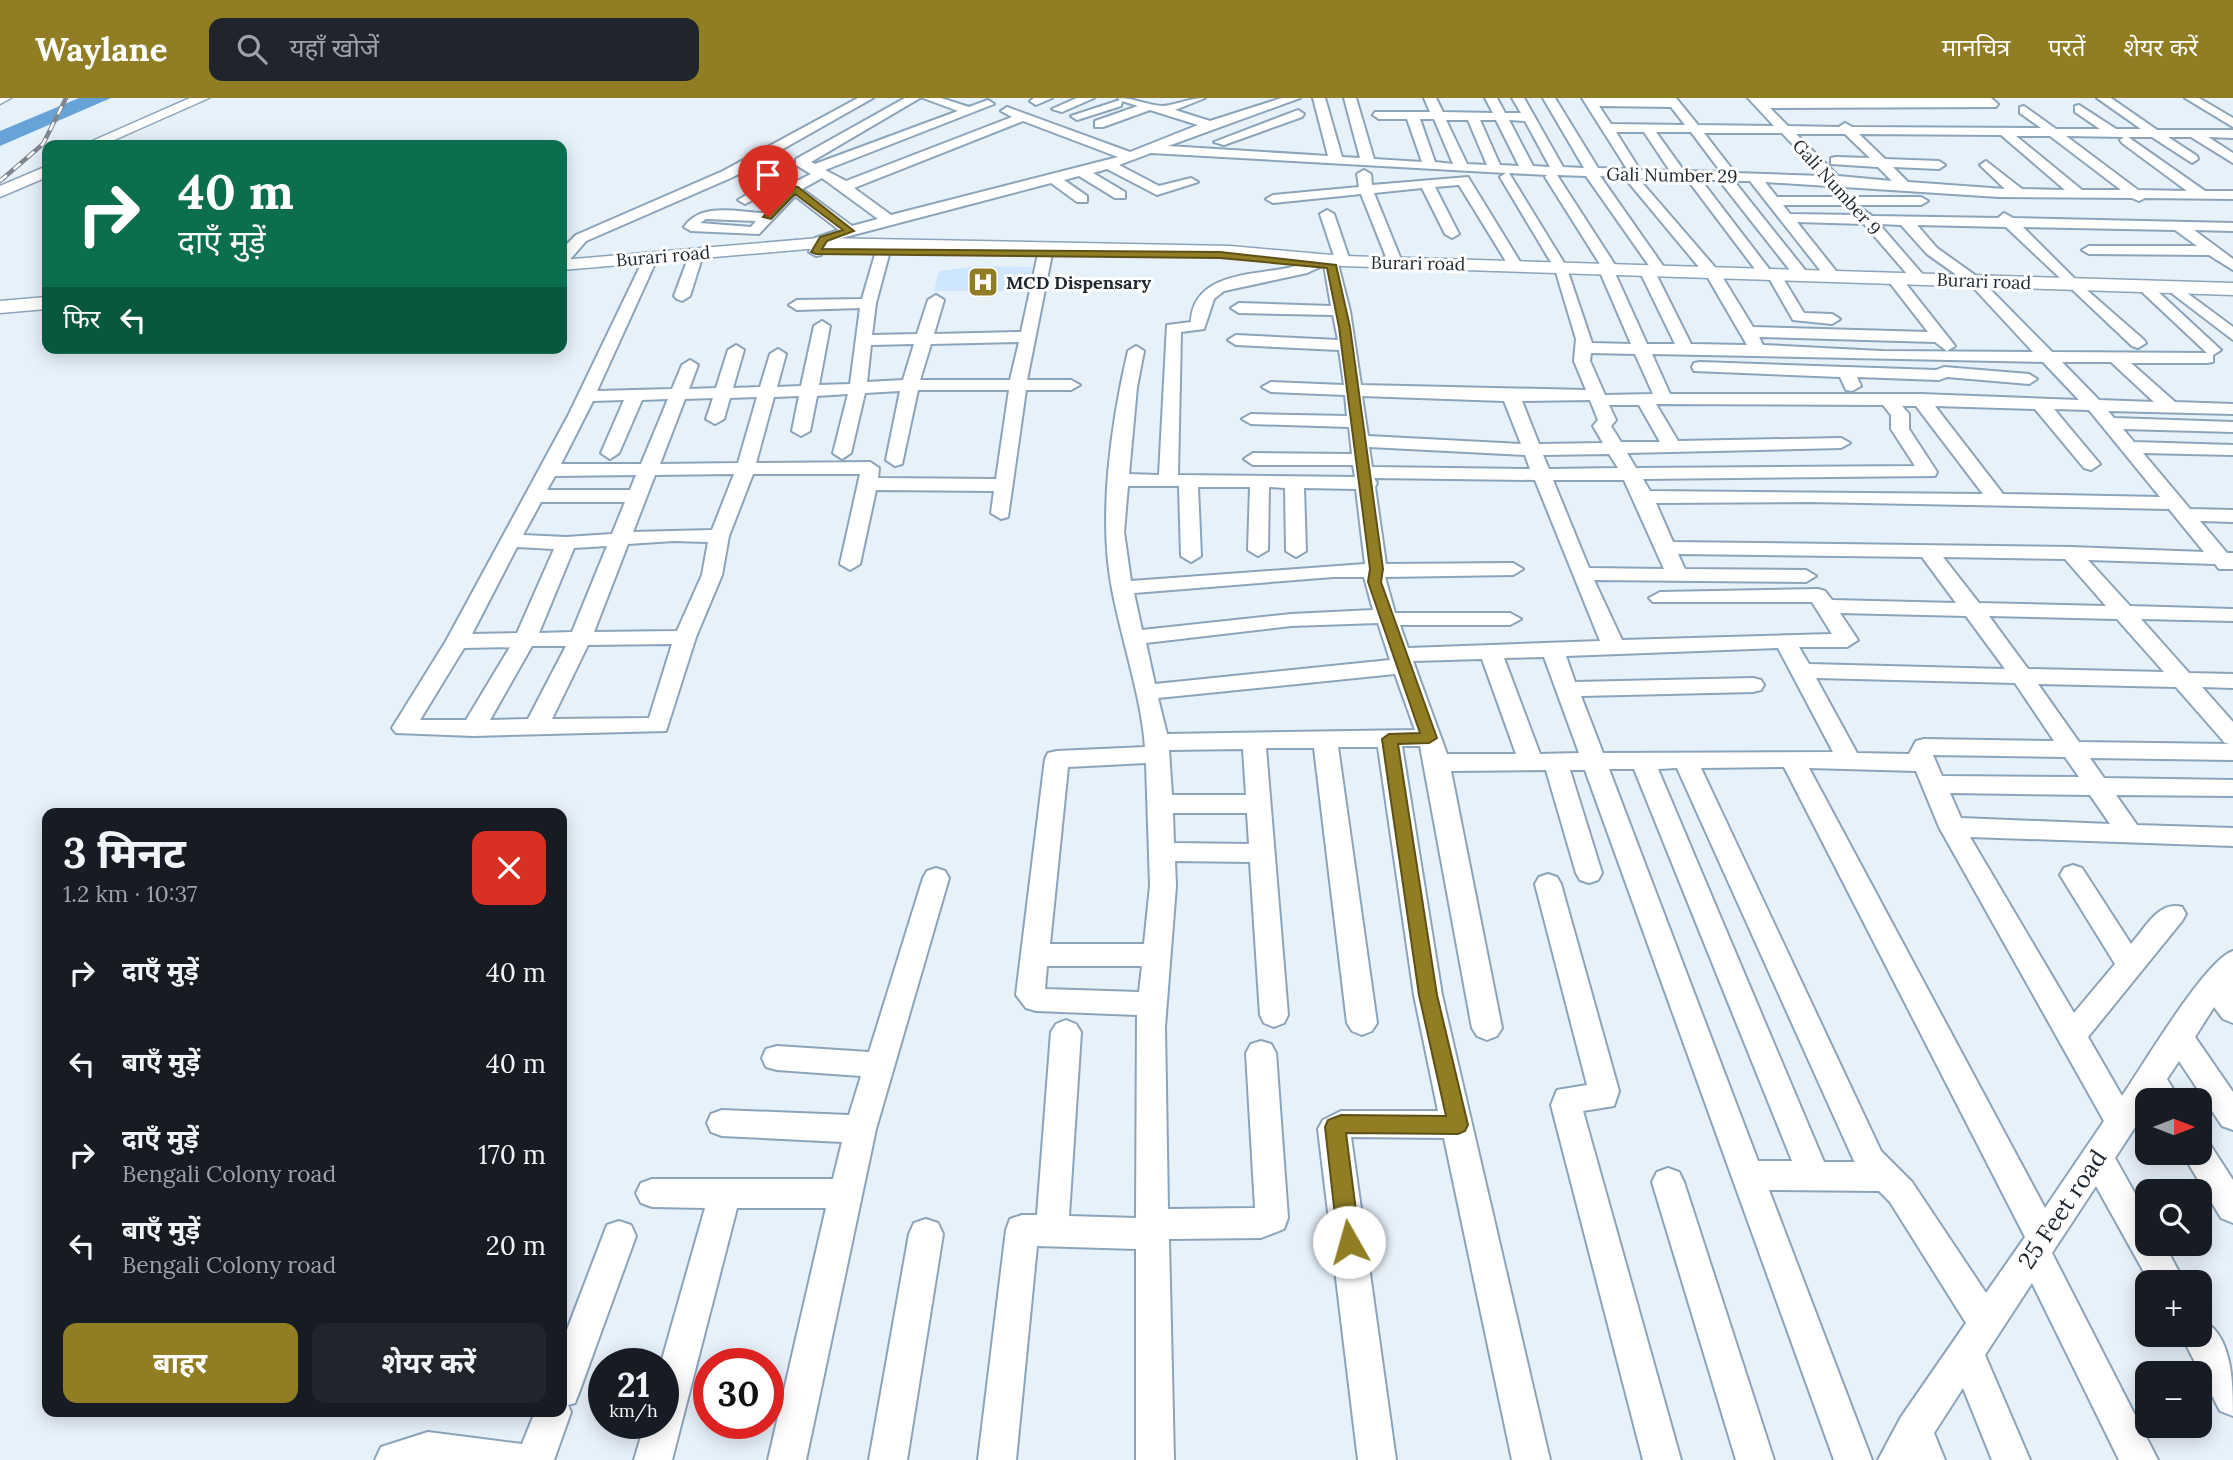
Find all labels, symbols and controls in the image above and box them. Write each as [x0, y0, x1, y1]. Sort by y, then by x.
search box [209, 18, 699, 81]
text: Waylane [35, 28, 167, 70]
icon: search [233, 30, 271, 68]
text: यहाँ खोजें [289, 31, 379, 64]
text: मानचित्र [1942, 32, 2010, 63]
text: परतें [2048, 32, 2085, 63]
text: शेयर करें [2123, 32, 2198, 63]
street label: Gali Number 9 [1788, 134, 1886, 240]
pin [738, 145, 798, 217]
icon: arrive [749, 156, 787, 194]
text: 40 m [178, 160, 294, 222]
street label: Gali Number 29 [1606, 162, 1738, 188]
icon: right [63, 168, 154, 259]
text: दाएँ मुड़ें [178, 221, 266, 262]
street label: Burari road [615, 240, 711, 272]
street label: Burari road [1371, 251, 1466, 275]
hospital icon: MCD Dispensary [966, 265, 1000, 299]
street label: Burari road [1936, 268, 2032, 294]
place label: MCD Dispensary [1006, 271, 1151, 294]
icon: left [114, 301, 152, 339]
text: फिर [63, 302, 100, 335]
text: 3 मिनट [63, 826, 186, 880]
button: close [472, 831, 546, 905]
text: 1.2 km · 10:37 [63, 879, 197, 908]
icon: right [63, 954, 101, 992]
text: दाएँ मुड़ें [122, 954, 199, 987]
text: 40 m [486, 956, 546, 989]
icon: left [63, 1045, 101, 1083]
text: बाएँ मुड़ें [122, 1045, 200, 1078]
text: 40 m [486, 1047, 546, 1080]
north arrow [2135, 1088, 2212, 1166]
map controls [2135, 1088, 2212, 1438]
text: दाएँ मुड़ें [122, 1122, 199, 1155]
icon: right [63, 1136, 101, 1174]
text: 170 m [478, 1138, 546, 1171]
street label: 25 Feet road [2011, 1143, 2113, 1275]
text: Bengali Colony road [122, 1159, 336, 1188]
button: search [2135, 1179, 2212, 1256]
position arrow [1312, 1205, 1386, 1279]
text: बाएँ मुड़ें [122, 1213, 200, 1246]
icon: left [63, 1227, 101, 1265]
text: 20 m [486, 1229, 546, 1262]
text: Bengali Colony road [122, 1250, 336, 1279]
button: + [2135, 1270, 2212, 1347]
button: बाहर [63, 1323, 298, 1403]
button: शेयर करें [312, 1323, 546, 1403]
speed limit sign: 30 [693, 1348, 784, 1439]
button: − [2135, 1361, 2212, 1438]
text: 21 [617, 1362, 650, 1407]
text: km/h [609, 1399, 658, 1422]

